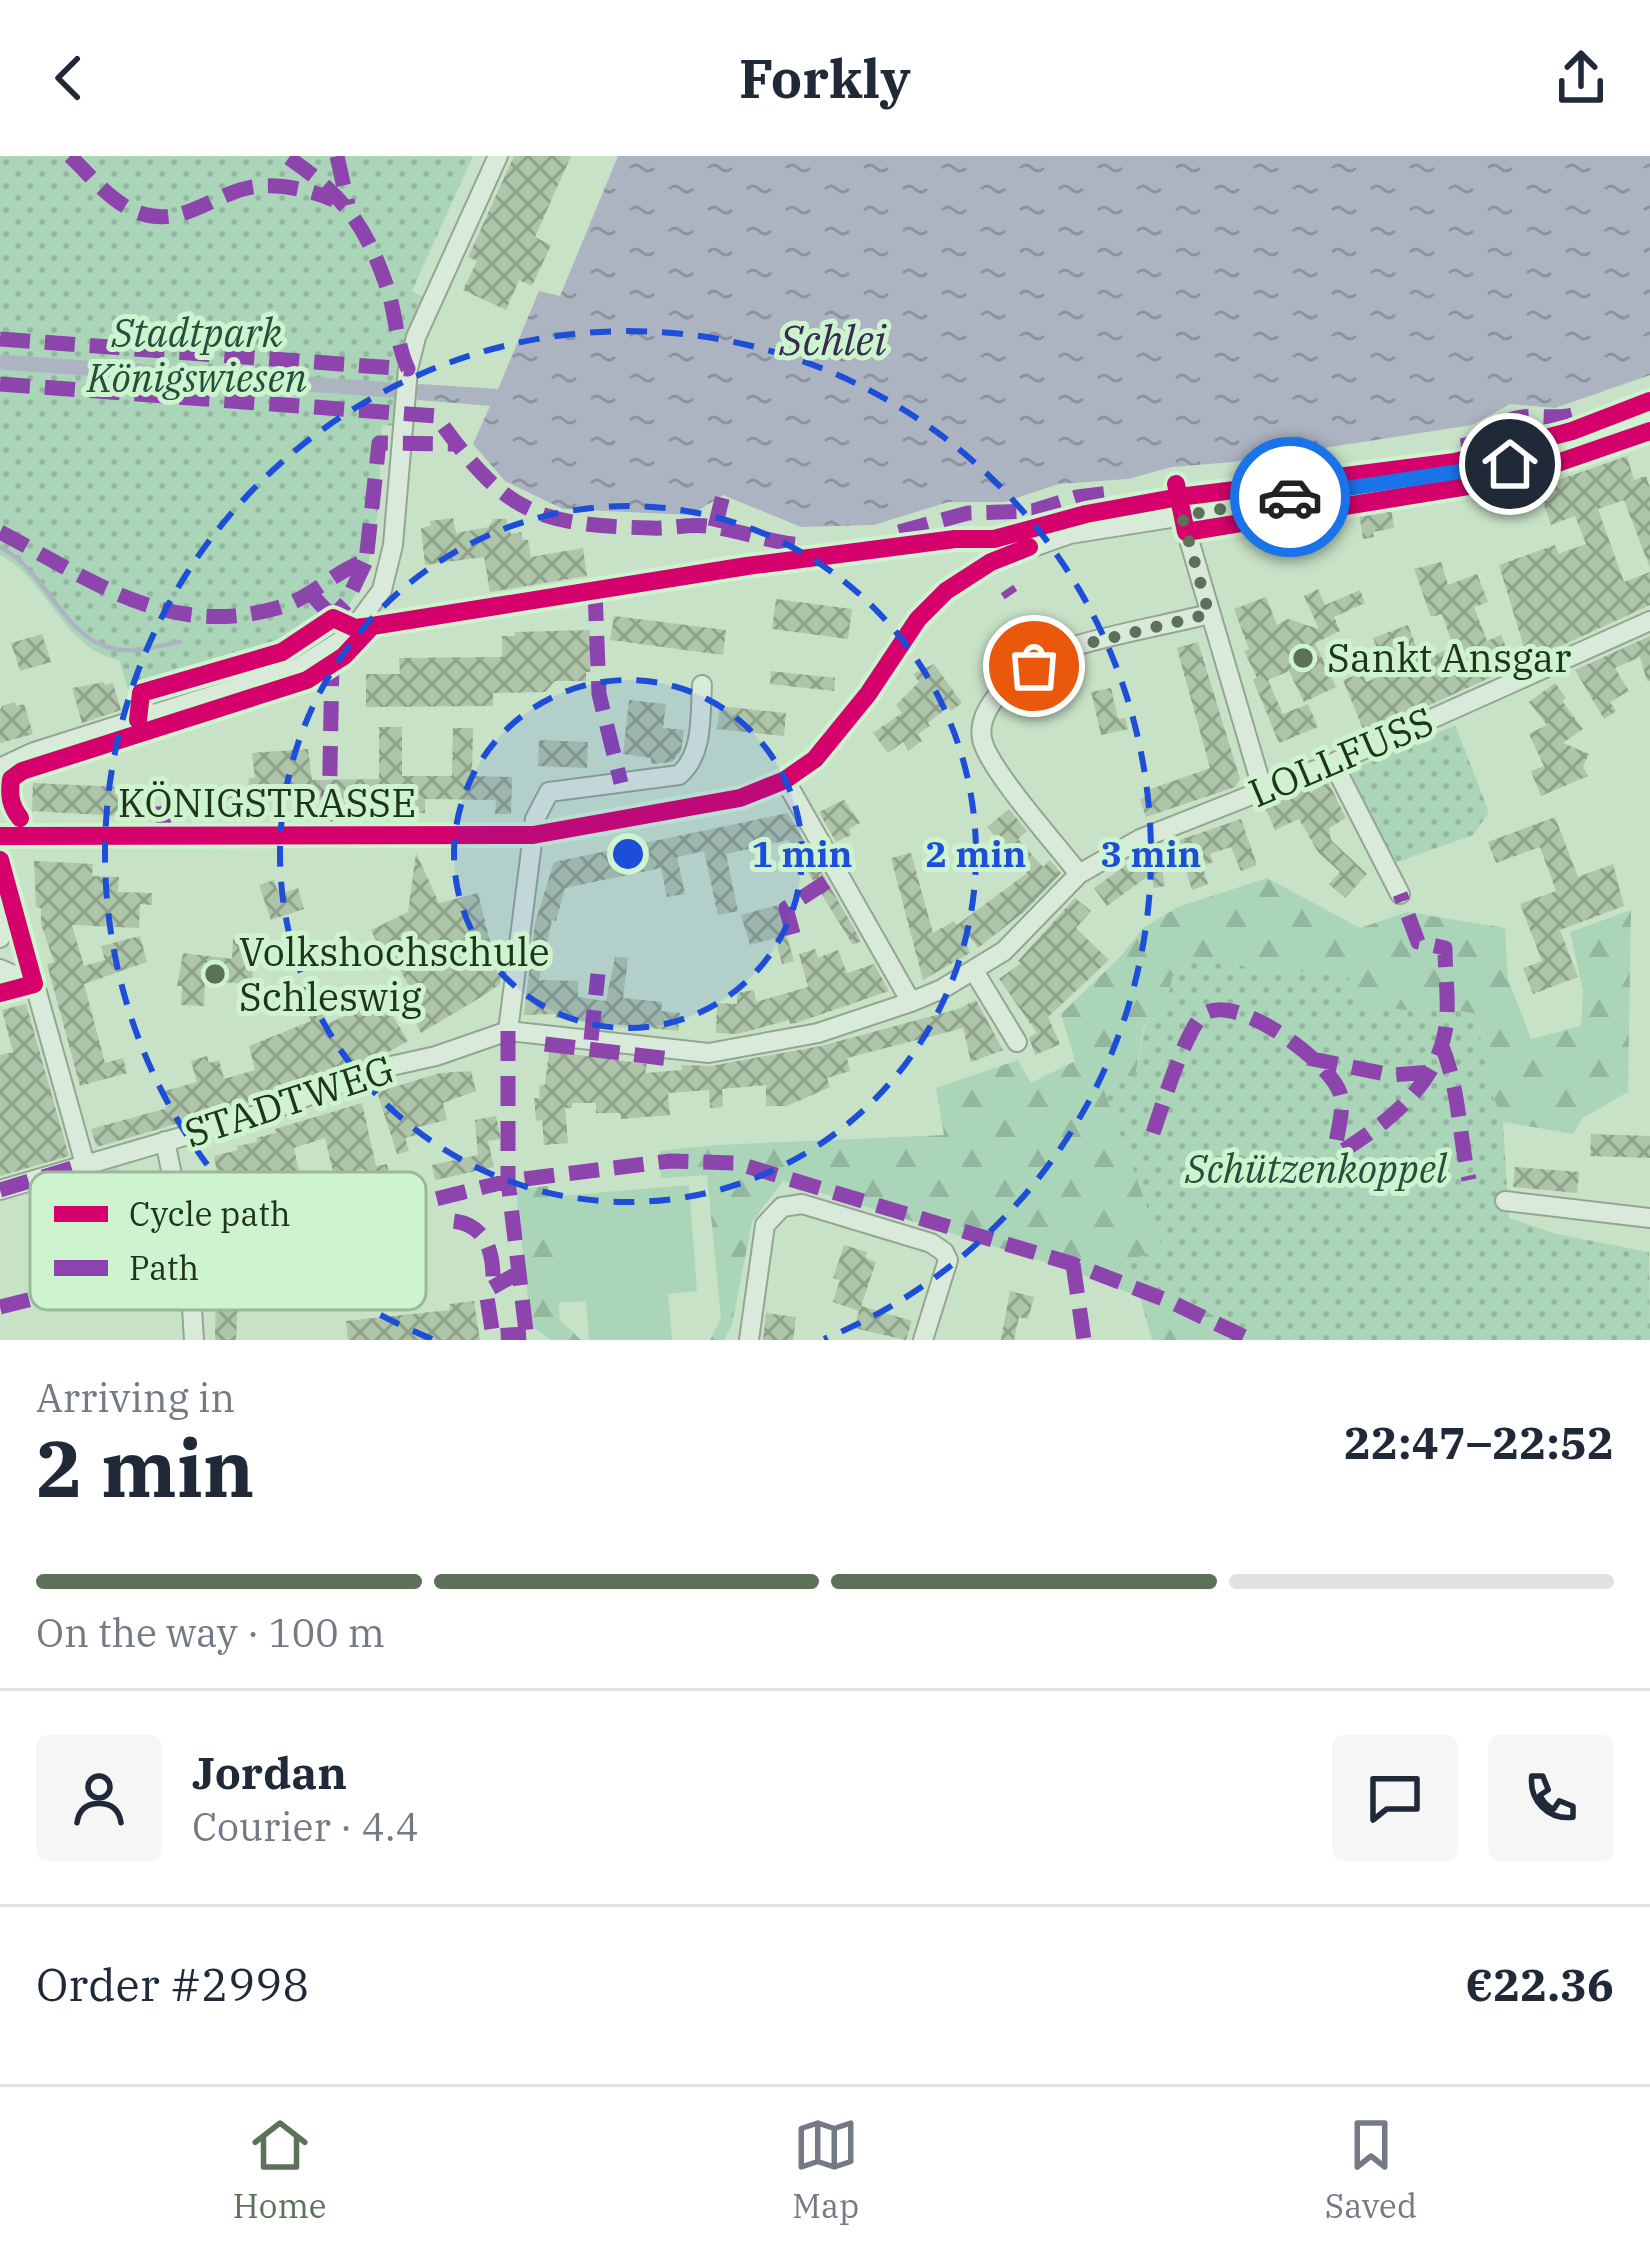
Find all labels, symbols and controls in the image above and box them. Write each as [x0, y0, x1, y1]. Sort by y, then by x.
text: Forkly [739, 43, 911, 113]
icon: back [36, 45, 102, 111]
icon: share [1548, 45, 1614, 111]
park label: Stadtpark Königswiesen [86, 307, 307, 403]
water label: Schlei [778, 312, 887, 367]
pin [1459, 413, 1561, 515]
icon: home [1477, 431, 1543, 497]
courier [1230, 437, 1350, 557]
icon: car [1257, 464, 1323, 530]
pin [983, 615, 1085, 717]
place label: Sankt Ansgar [1327, 632, 1571, 683]
icon: bag [1001, 633, 1067, 699]
marker: Sankt Ansgar [1290, 645, 1316, 671]
street label: LOLLFUSS [1241, 695, 1441, 818]
street label: KÖNIGSTRASSE [118, 777, 416, 828]
text: 1 min [752, 830, 852, 877]
text: 2 min [926, 830, 1026, 877]
text: 3 min [1101, 830, 1201, 877]
centre of rings [607, 833, 649, 875]
place label: Volkshochschule Schleswig [239, 926, 550, 1022]
marker: Volkshochschule Schleswig [202, 961, 228, 987]
street label: STADTWEG [178, 1043, 400, 1158]
park label: Schützenkoppel [1184, 1143, 1448, 1194]
legend [30, 1172, 426, 1310]
text: Cycle path [129, 1192, 290, 1235]
text: Path [129, 1246, 199, 1289]
text: Arriving in [36, 1372, 235, 1423]
text: 22:47–22:52 [1344, 1413, 1614, 1471]
text: 2 min [36, 1417, 254, 1518]
text: On the way · 100 m [36, 1607, 385, 1658]
button: person [36, 1735, 162, 1861]
button: chat [1332, 1735, 1458, 1861]
button: phone [1488, 1735, 1614, 1861]
text: Jordan [192, 1743, 347, 1801]
text: Courier · 4.4 [192, 1801, 419, 1852]
text: Order #2998 [36, 1955, 309, 2013]
text: €22.36 [1465, 1955, 1614, 2013]
tab: Home [233, 2112, 327, 2227]
tab: Map [792, 2112, 859, 2227]
tab: Saved [1325, 2112, 1417, 2227]

